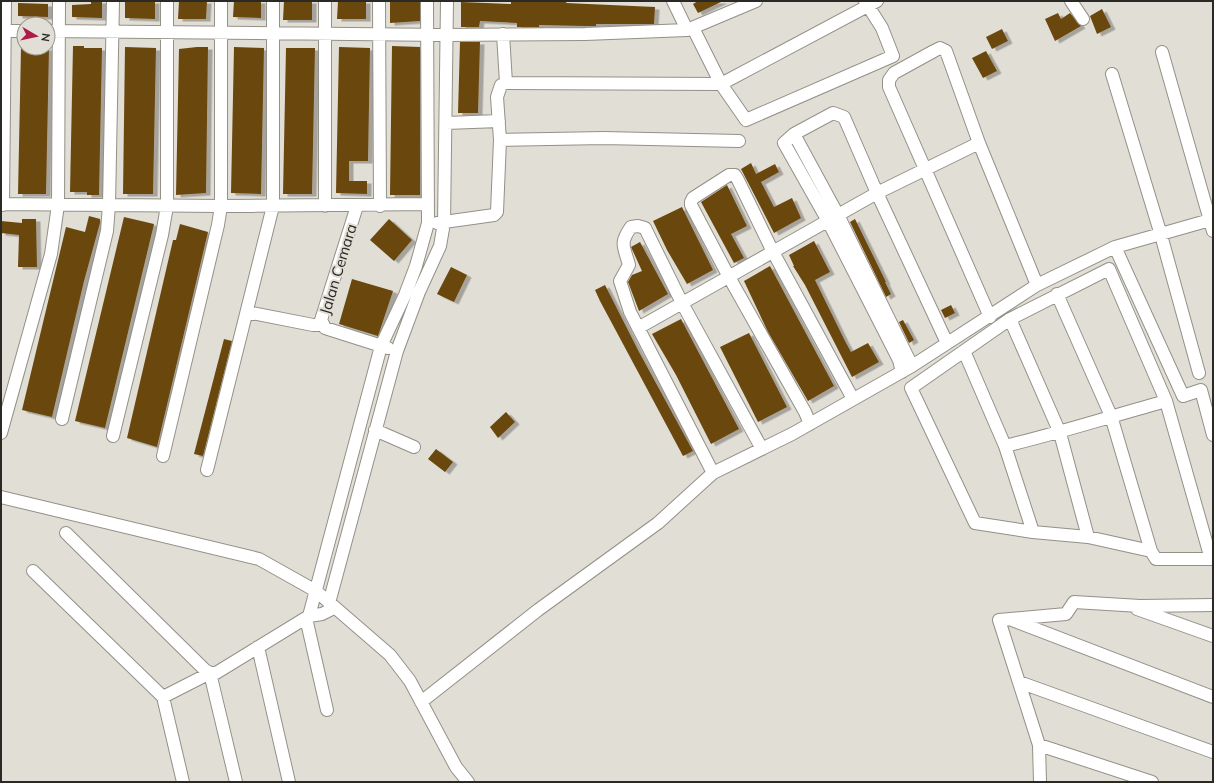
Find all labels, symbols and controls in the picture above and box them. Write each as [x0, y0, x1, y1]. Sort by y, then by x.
north arrow [16, 16, 56, 56]
text: N [38, 32, 53, 43]
street label: Jalan Cemara [315, 221, 361, 317]

